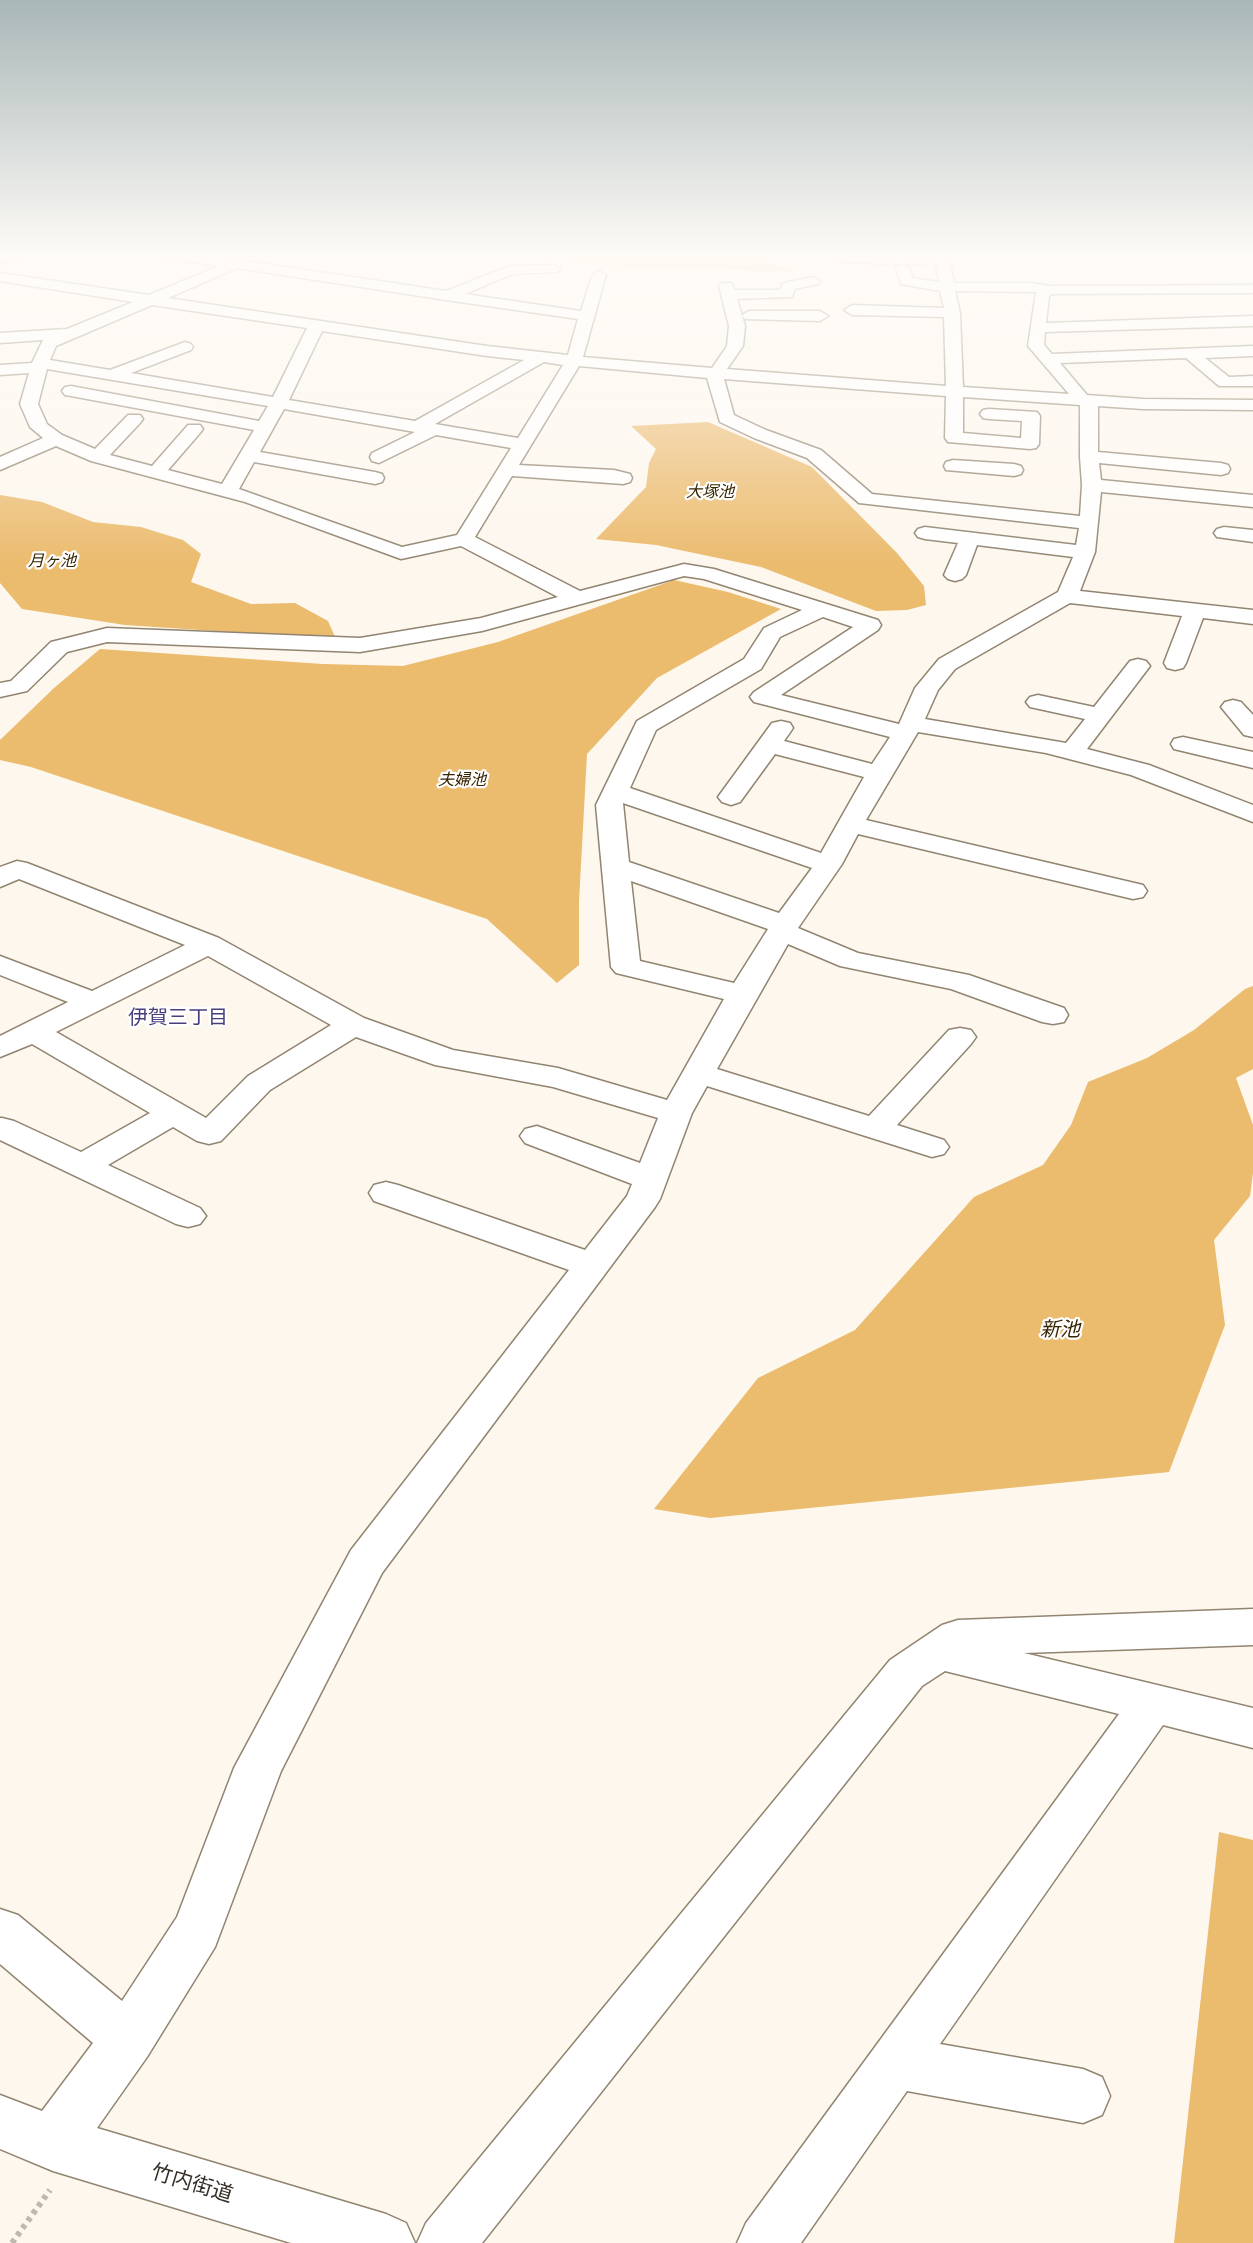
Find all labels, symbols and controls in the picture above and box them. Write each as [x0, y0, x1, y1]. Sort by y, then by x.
water label: 大塚池 [686, 482, 734, 502]
water label: 月ヶ池 [28, 551, 76, 571]
water label: 夫婦池 [438, 770, 486, 790]
district label: 伊賀三丁目 [128, 1006, 228, 1030]
water label: 新池 [1040, 1318, 1080, 1342]
street label: 竹内街道 [148, 2160, 236, 2208]

